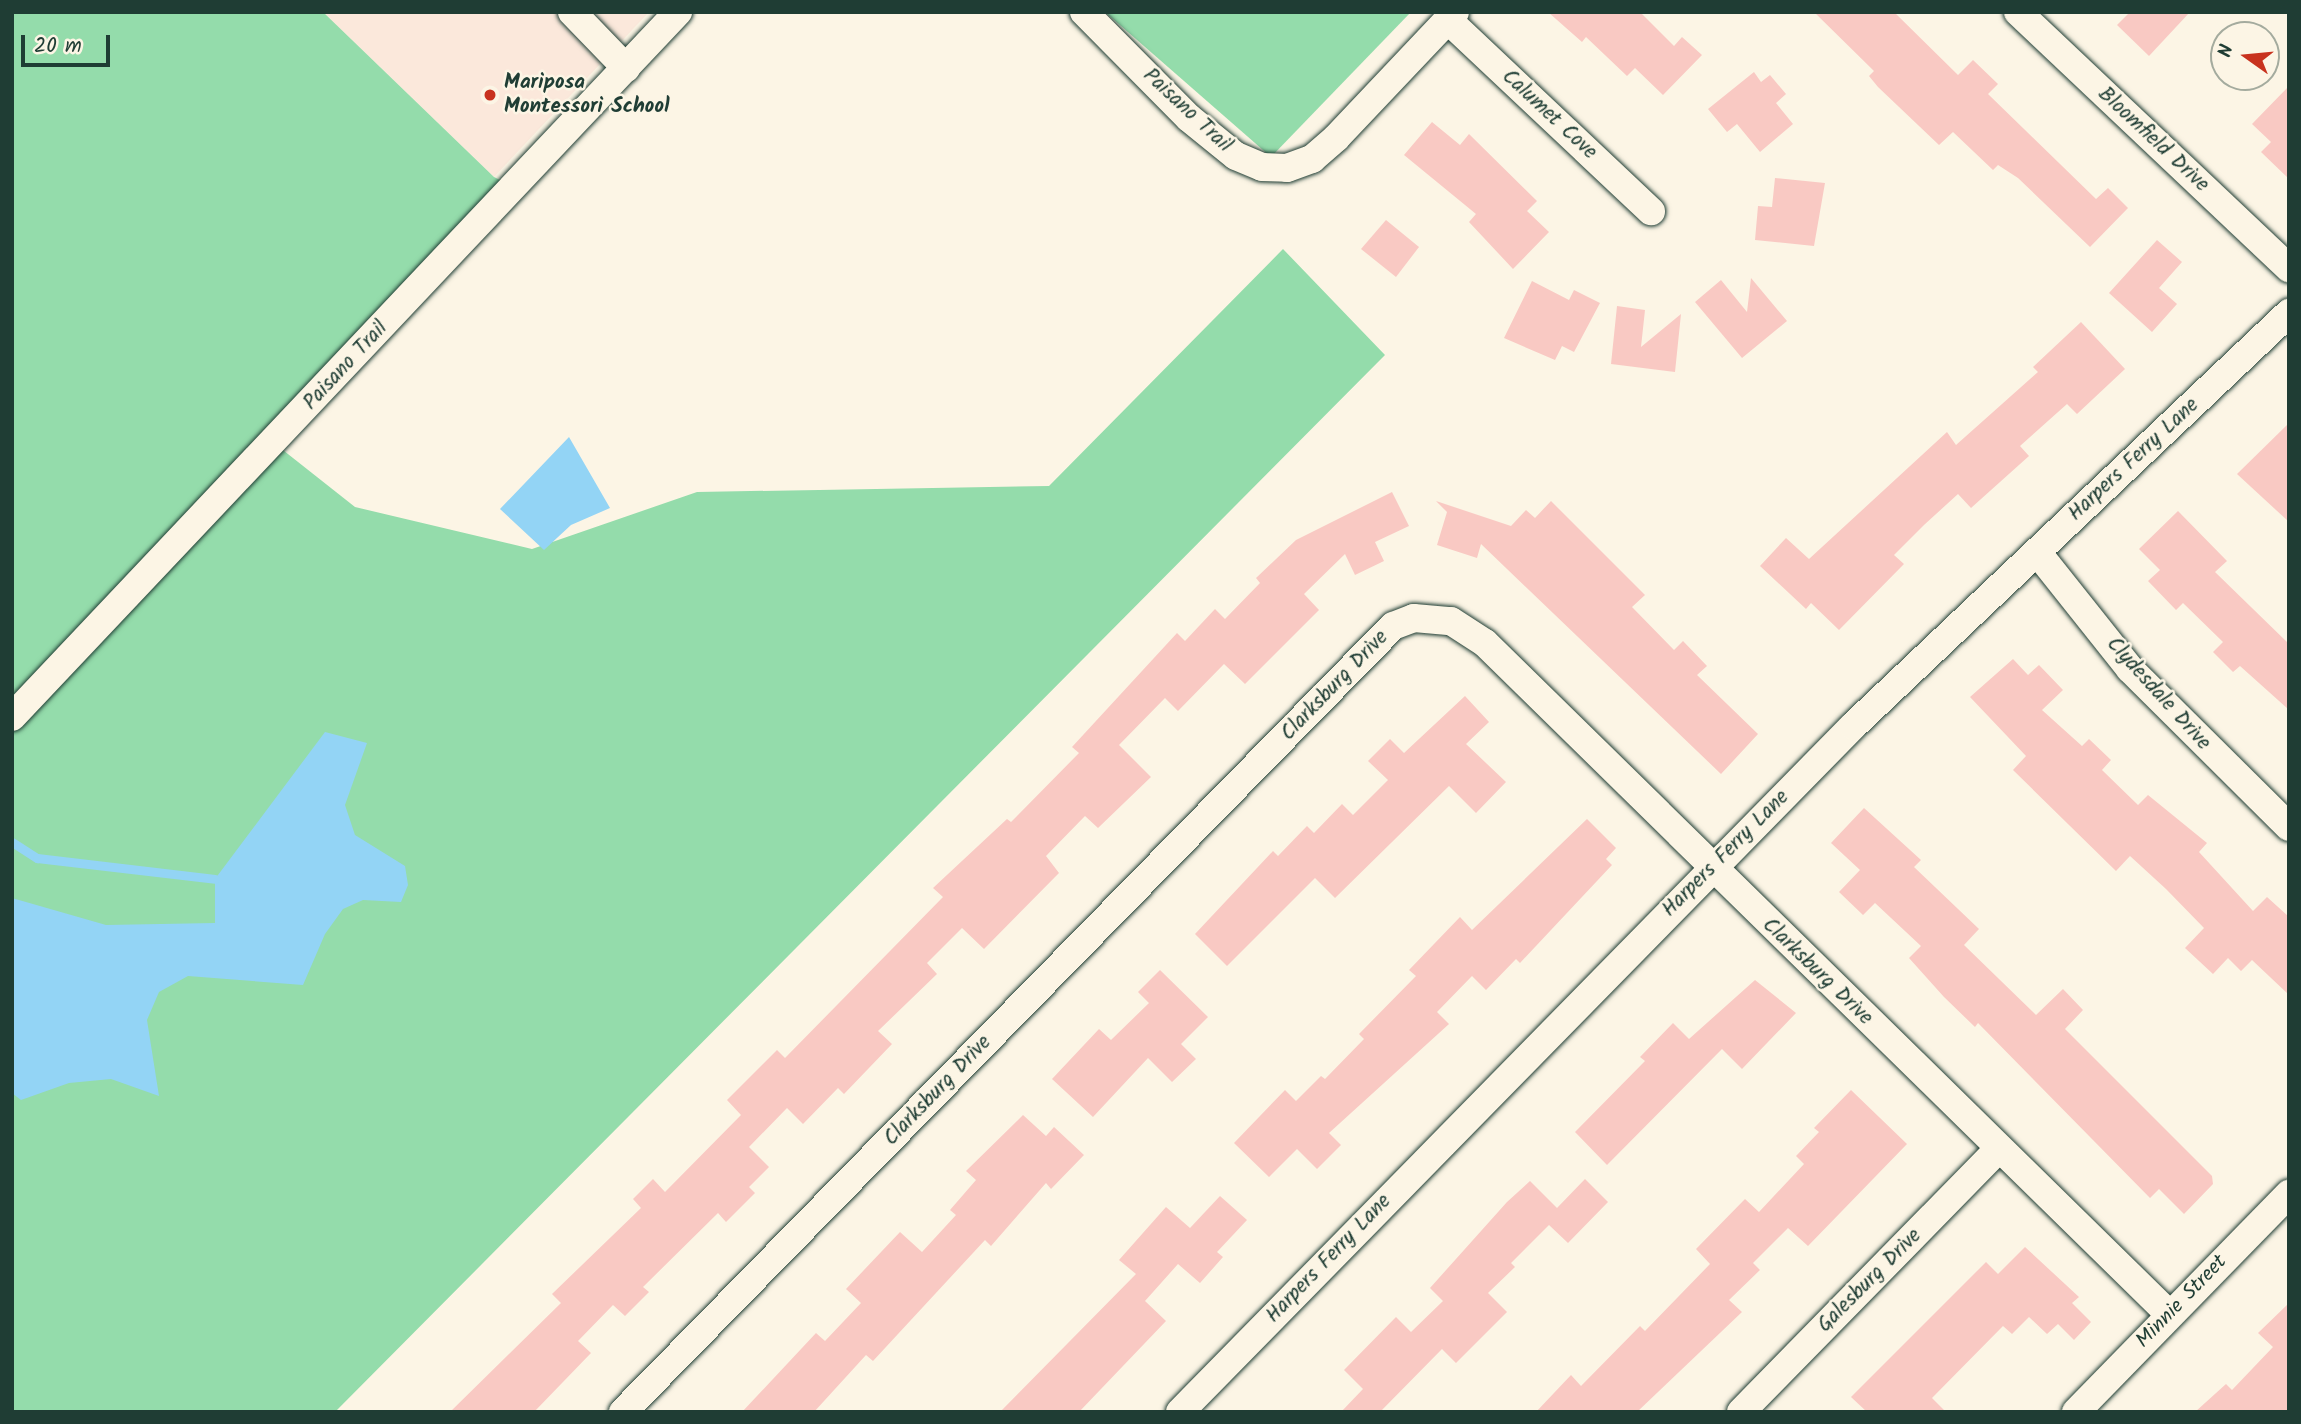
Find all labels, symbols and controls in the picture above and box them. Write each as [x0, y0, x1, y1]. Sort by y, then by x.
scale bar [24, 21, 114, 65]
north arrow [2210, 21, 2280, 91]
text: 20 m [34, 30, 82, 63]
text: N [2211, 41, 2243, 61]
street label: Paisano Trail [1137, 63, 1237, 159]
street label: Calumet Cove [1496, 65, 1602, 165]
place label: Mariposa Montessori School [504, 70, 670, 120]
street label: Bloomfield Drive [2092, 82, 2214, 198]
marker: Mariposa Montessori School [482, 87, 498, 103]
street label: Paisano Trail [298, 316, 394, 416]
street label: Harpers Ferry Lane [2064, 393, 2204, 527]
street label: Clarksburg Drive [1276, 626, 1394, 746]
street label: Clydesdale Drive [2101, 632, 2215, 756]
street label: Harpers Ferry Lane [1657, 785, 1795, 923]
street label: Clarksburg Drive [1757, 913, 1877, 1031]
street label: Clarksburg Drive [879, 1031, 997, 1151]
street label: Harpers Ferry Lane [1261, 1189, 1397, 1329]
street label: Galesburg Drive [1813, 1224, 1927, 1338]
street label: Minnie Street [2131, 1250, 2233, 1354]

